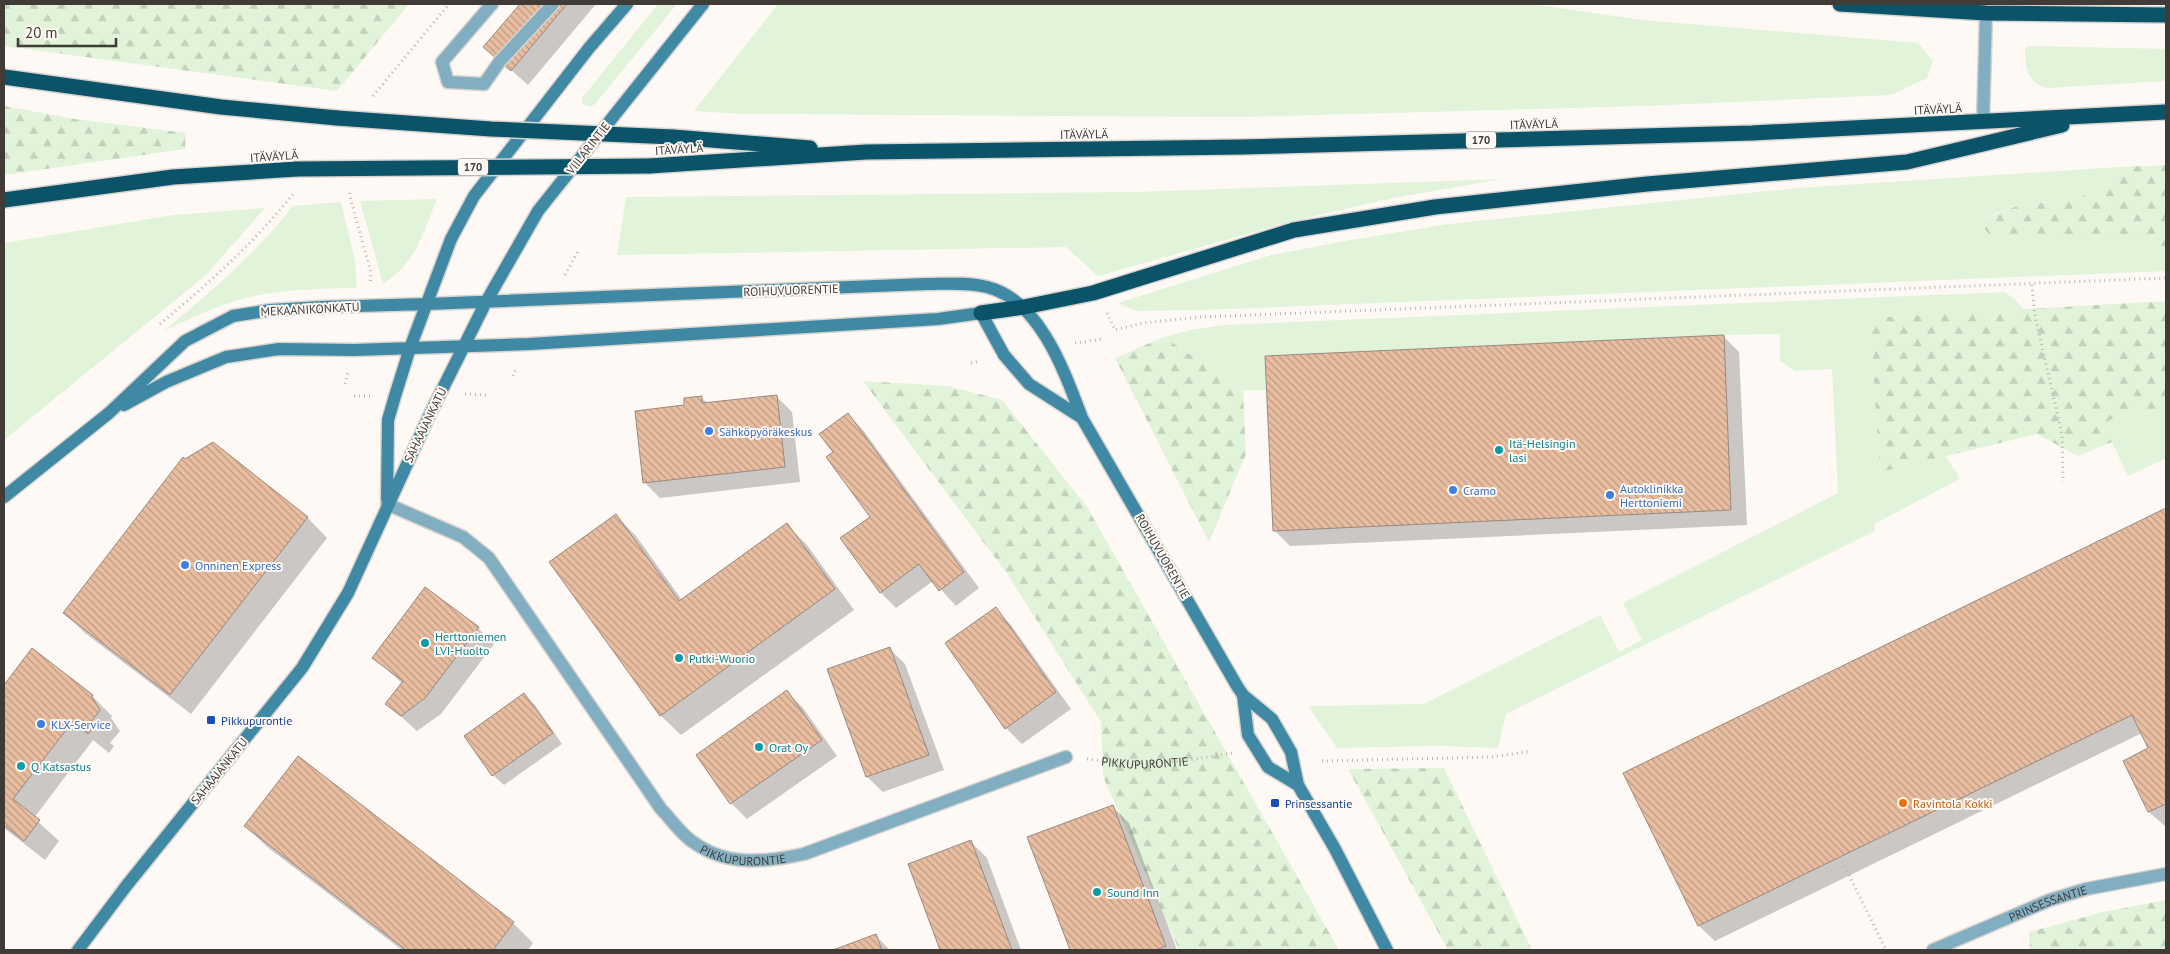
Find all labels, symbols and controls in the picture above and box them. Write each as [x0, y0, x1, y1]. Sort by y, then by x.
scale bar [18, 15, 115, 47]
text: 20 m [25, 23, 58, 42]
street label: ITÄVÄYLÄ [1913, 100, 1963, 118]
street label: ITÄVÄYLÄ [1510, 116, 1558, 132]
street label: VIILARINTIE [562, 119, 613, 178]
street label: ITÄVÄYLÄ [1060, 126, 1108, 142]
road number: 170 [1466, 132, 1496, 148]
street label: ITÄVÄYLÄ [654, 140, 704, 158]
street label: ITÄVÄYLÄ [249, 147, 299, 165]
road number: 170 [458, 158, 488, 176]
street label: ROIHUVUORENTIE [743, 281, 839, 299]
street label: MEKAANIKONKATU [260, 299, 360, 319]
street label: SAHAAJANKATU [400, 385, 450, 465]
place label: Sähköpyöräkeskus [719, 424, 812, 439]
marker: Sähköpyöräkeskus [703, 425, 715, 437]
place label: Itä-Helsingin lasi [1509, 436, 1576, 465]
marker: Itä-Helsingin lasi [1493, 444, 1505, 456]
place label: Autoklinikka Herttoniemi [1620, 481, 1684, 510]
place label: Cramo [1463, 483, 1496, 498]
marker: Cramo [1447, 484, 1459, 496]
marker: Autoklinikka Herttoniemi [1604, 489, 1616, 501]
street label: ROIHUVUORENTIE [1133, 511, 1193, 601]
place label: Onninen Express [195, 558, 281, 573]
marker: Onninen Express [179, 559, 191, 571]
place label: Herttoniemen LVI-Huolto [435, 629, 506, 658]
marker: Herttoniemen LVI-Huolto [419, 637, 431, 649]
place label: Putki-Wuorio [689, 651, 755, 666]
marker: Putki-Wuorio [673, 652, 685, 664]
place label: Pikkupurontie [221, 713, 292, 728]
marker: Pikkupurontie [205, 714, 217, 726]
place label: KLX-Service [51, 717, 111, 732]
marker: KLX-Service [35, 718, 47, 730]
street label: SAHAAJANKATU [187, 735, 251, 807]
place label: Orat Oy [769, 740, 809, 755]
marker: Orat Oy [753, 741, 765, 753]
street label: PIKKUPURONTIE [1101, 753, 1189, 772]
place label: Q Katsastus [31, 759, 91, 774]
marker: Q Katsastus [15, 760, 27, 772]
place label: Prinsessantie [1285, 796, 1352, 811]
place label: Ravintola Kokki [1913, 796, 1992, 811]
marker: Prinsessantie [1269, 797, 1281, 809]
marker: Ravintola Kokki [1897, 797, 1909, 809]
street label: PIKKUPURONTIE [698, 841, 787, 868]
street label: PRINSESSANTIE [2006, 882, 2089, 924]
place label: Sound Inn [1107, 885, 1159, 900]
marker: Sound Inn [1091, 886, 1103, 898]

